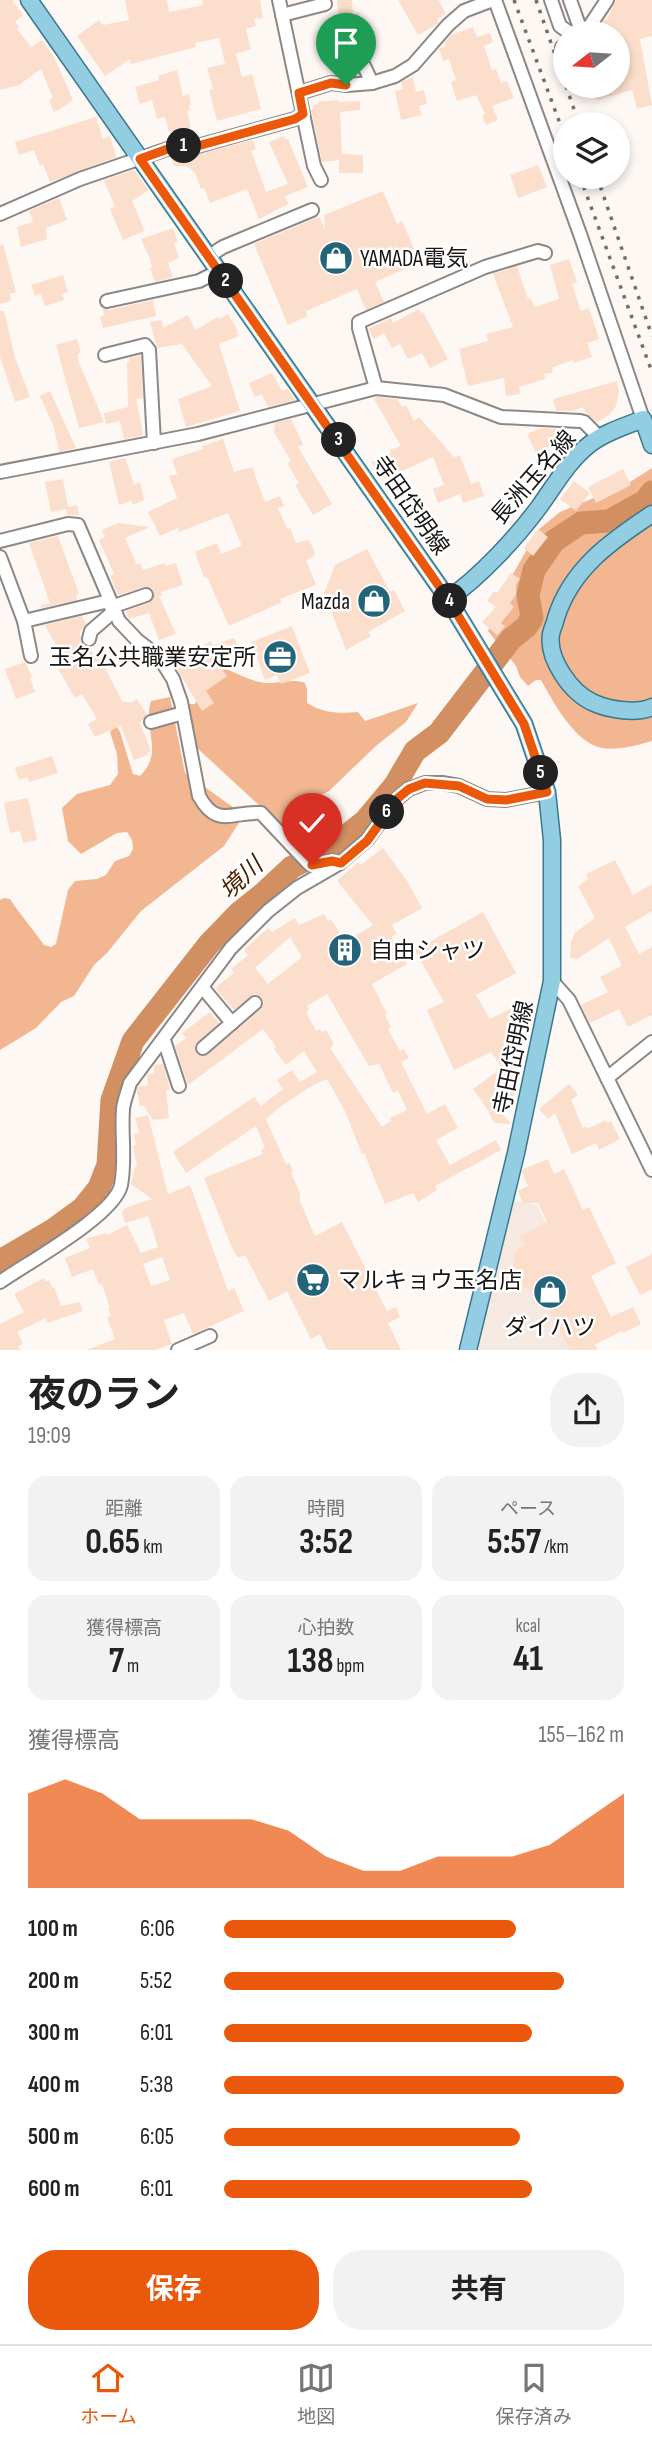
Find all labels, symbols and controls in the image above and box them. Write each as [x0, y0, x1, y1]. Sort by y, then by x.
pin [316, 13, 376, 85]
north arrow [553, 21, 630, 98]
map controls [553, 21, 630, 189]
icon: arrive [327, 24, 365, 62]
button: layers [553, 112, 630, 189]
pin: 1 [166, 128, 202, 164]
text: 1 [180, 134, 187, 157]
shop icon: YAMADA電気 [317, 239, 355, 277]
place label: YAMADA電気 [360, 245, 469, 273]
pin: 2 [208, 264, 244, 298]
text: 2 [221, 269, 230, 292]
pin: 3 [322, 422, 356, 458]
street label: 長洲玉名線 [485, 425, 582, 530]
text: 3 [334, 428, 343, 451]
street label: 寺田岱明線 [366, 450, 455, 561]
shop icon: Mazda [355, 582, 393, 620]
pin: 4 [433, 584, 468, 618]
place label: Mazda [301, 588, 350, 616]
text: 4 [445, 589, 454, 612]
office icon: 玉名公共職業安定所 [261, 638, 299, 676]
place label: 玉名公共職業安定所 [49, 644, 256, 672]
pin: 5 [524, 756, 558, 790]
text: 5 [536, 761, 545, 784]
pin [282, 793, 342, 865]
pin: 6 [370, 794, 404, 830]
text: 6 [382, 800, 391, 823]
icon: check [293, 804, 331, 842]
water label: 境川 [214, 849, 271, 905]
building icon: 自由シャツ [326, 931, 364, 969]
place label: 自由シャツ [370, 937, 485, 965]
street label: 寺田岱明線 [488, 998, 540, 1116]
supermarket icon: マルキョウ玉名店 [294, 1261, 332, 1299]
place label: マルキョウ玉名店 [338, 1267, 522, 1295]
shop icon: ダイハツ [531, 1273, 569, 1311]
place label: ダイハツ [504, 1314, 596, 1342]
text: 夜のラン [28, 1373, 180, 1418]
button: share [550, 1373, 624, 1447]
text: 19:09 [28, 1422, 71, 1450]
text: 距離 [105, 1498, 143, 1521]
text: 時間 [307, 1498, 345, 1521]
text: ペース [500, 1498, 556, 1521]
text: 0.65 [85, 1521, 140, 1564]
text: 3:52 [299, 1521, 353, 1564]
text: 5:57 [487, 1521, 541, 1564]
text: km [140, 1536, 163, 1559]
text: /km [541, 1536, 569, 1559]
text: kcal [515, 1615, 541, 1638]
text: 獲得標高 [86, 1617, 162, 1640]
text: 心拍数 [297, 1617, 355, 1640]
text: 41 [513, 1638, 543, 1681]
text: 7 [109, 1640, 124, 1683]
text: 138 [288, 1640, 333, 1683]
text: m [124, 1655, 139, 1678]
text: bpm [333, 1655, 364, 1678]
text: 155–162 m [538, 1721, 624, 1749]
text: 獲得標高 [28, 1727, 120, 1755]
text: 100 m [28, 1915, 78, 1943]
text: 6:06 [140, 1915, 175, 1943]
text: 200 m [28, 1967, 79, 1995]
text: 5:52 [140, 1967, 172, 1995]
text: 300 m [28, 2019, 79, 2047]
text: 6:01 [140, 2019, 173, 2047]
text: 400 m [28, 2071, 79, 2099]
text: 5:38 [140, 2071, 173, 2099]
text: 500 m [28, 2123, 79, 2151]
text: 6:05 [140, 2123, 174, 2151]
text: 600 m [28, 2175, 80, 2203]
text: 6:01 [140, 2175, 173, 2203]
button: 保存 [28, 2250, 319, 2330]
button: 共有 [333, 2250, 624, 2330]
tab: ホーム [80, 2359, 137, 2429]
tab: 地図 [297, 2359, 335, 2429]
tab: 保存済み [496, 2359, 572, 2429]

